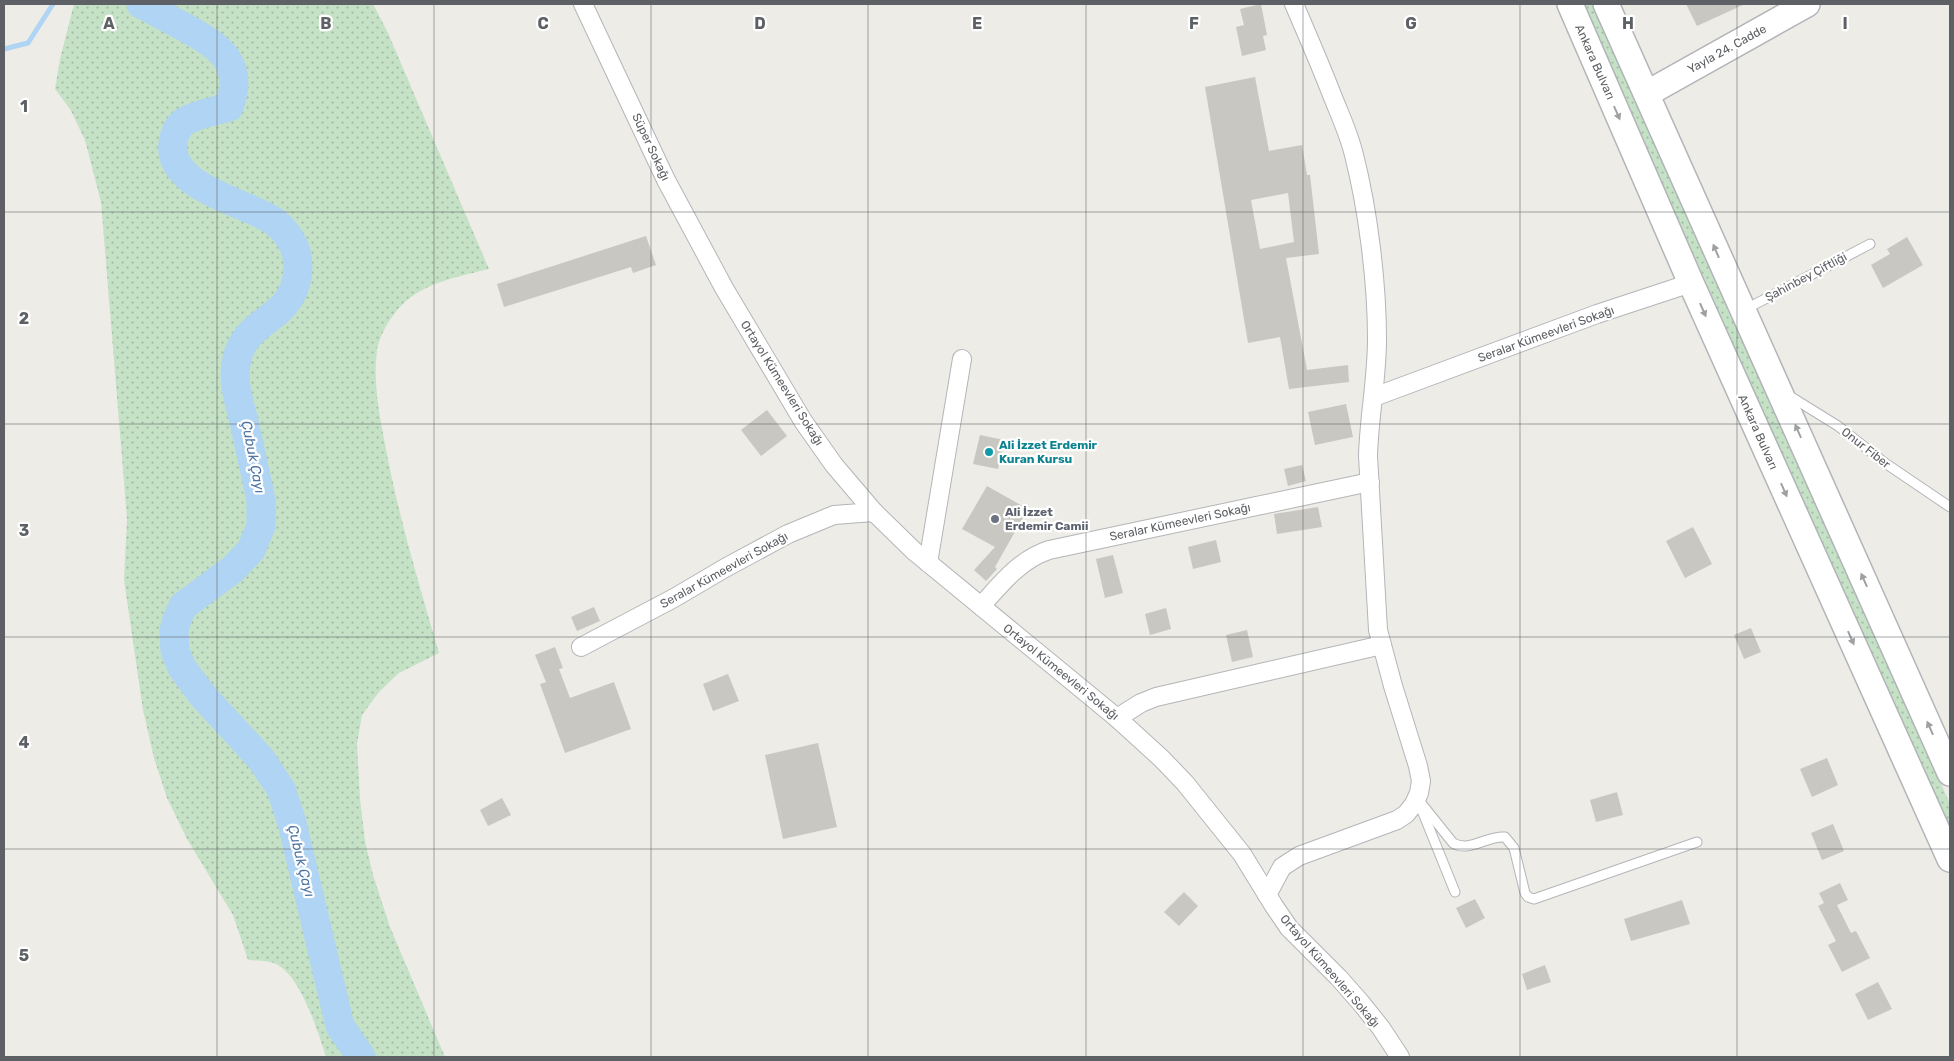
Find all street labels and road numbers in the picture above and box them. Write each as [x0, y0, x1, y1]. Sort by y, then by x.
street label: Yayla 24. Cadde [1685, 21, 1769, 76]
street label: Ankara Bulvarı [1572, 22, 1618, 102]
street label: Süper Sokağı [629, 111, 673, 183]
street label: Şahinbey Çiftliği [1763, 250, 1849, 304]
street label: Seralar Kümeevleri Sokağı [1476, 303, 1616, 365]
street label: Ortayol Kümeevleri Sokağı [738, 318, 826, 448]
street label: Ankara Bulvarı [1735, 392, 1781, 472]
street label: Onur Fiber [1839, 425, 1894, 472]
street label: Seralar Kümeevleri Sokağı [1108, 500, 1252, 544]
street label: Seralar Kümeevleri Sokağı [658, 529, 790, 611]
street label: Ortayol Kümeevleri Sokağı [1000, 621, 1122, 723]
street label: Ortayol Kümeevleri Sokağı [1277, 912, 1383, 1030]

